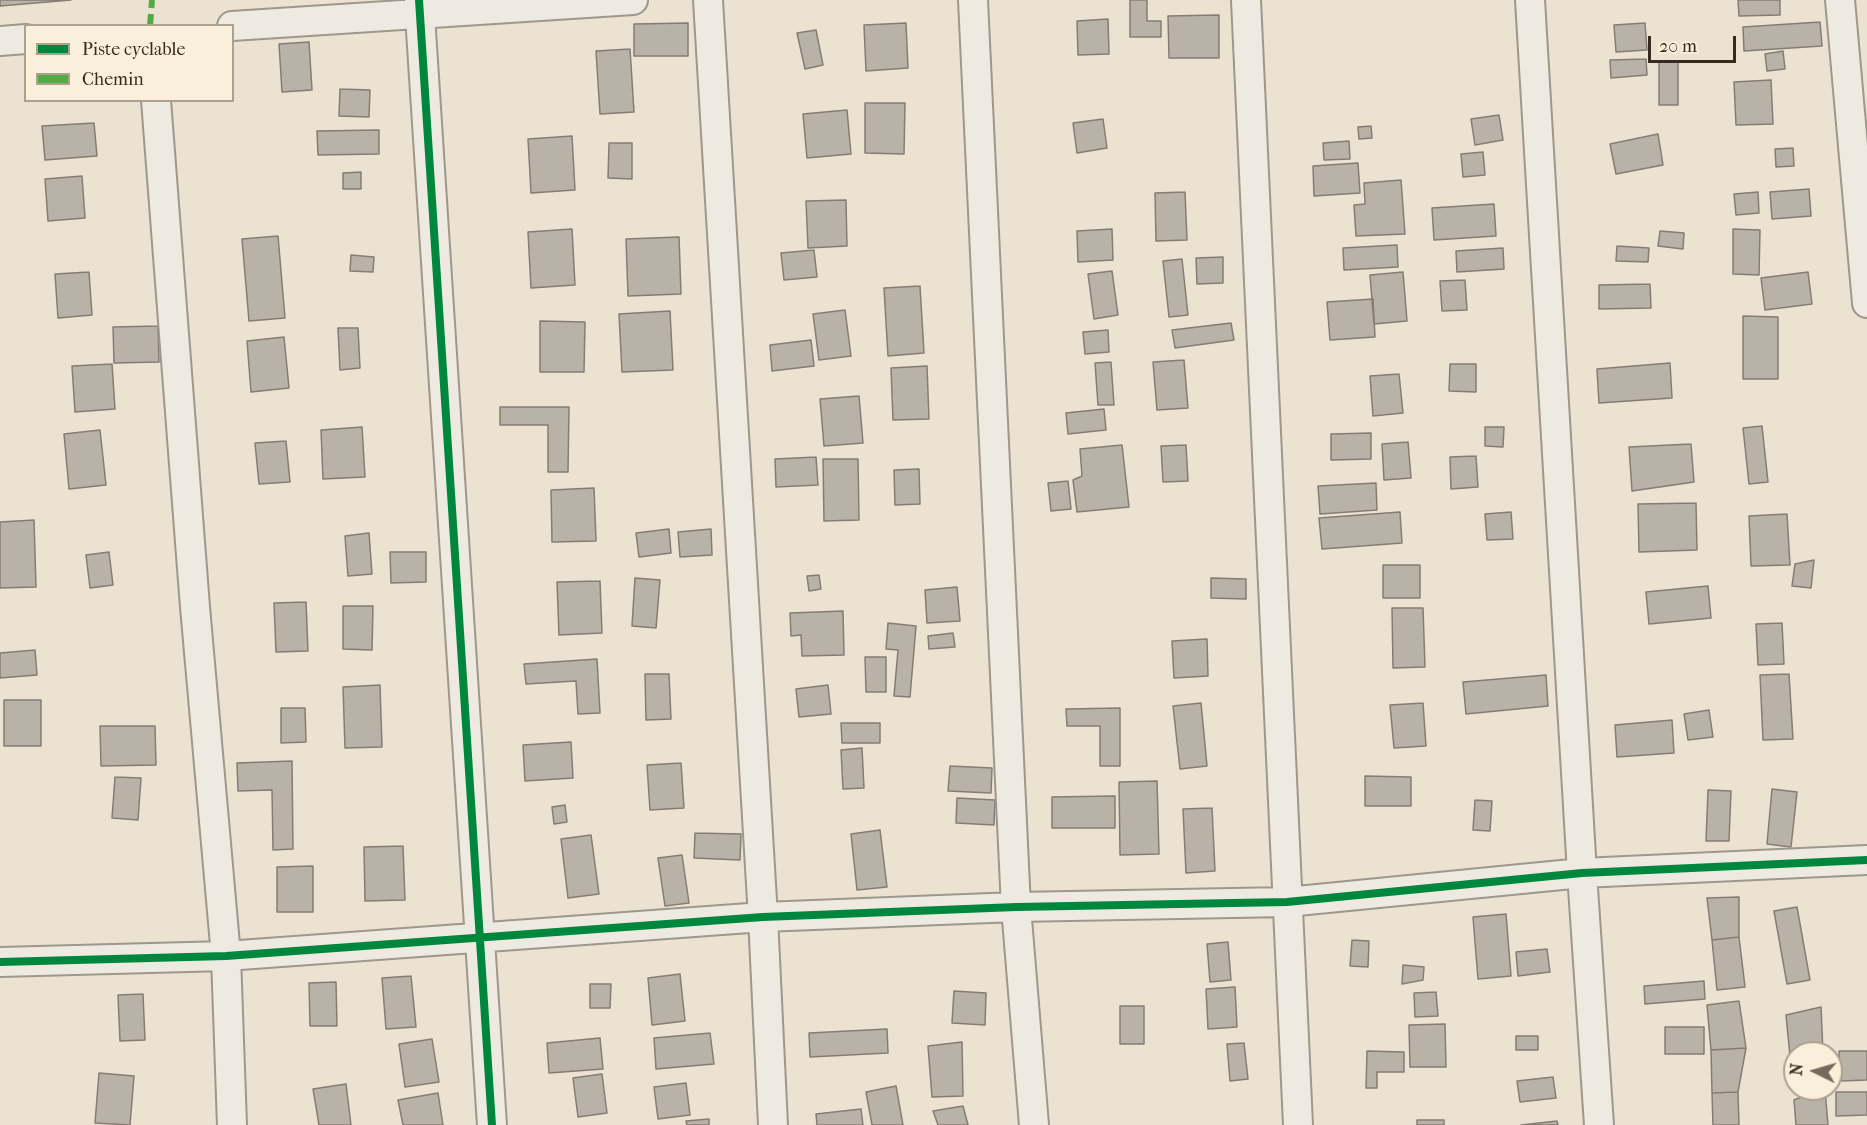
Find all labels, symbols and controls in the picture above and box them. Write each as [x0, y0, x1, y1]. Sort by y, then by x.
legend [24, 24, 234, 102]
scale bar [1651, 24, 1740, 62]
text: 20 m [1659, 36, 1697, 57]
text: Piste cyclable [82, 39, 185, 60]
text: Chemin [82, 69, 144, 90]
north arrow [1783, 1041, 1843, 1101]
text: N [1787, 1063, 1807, 1076]

